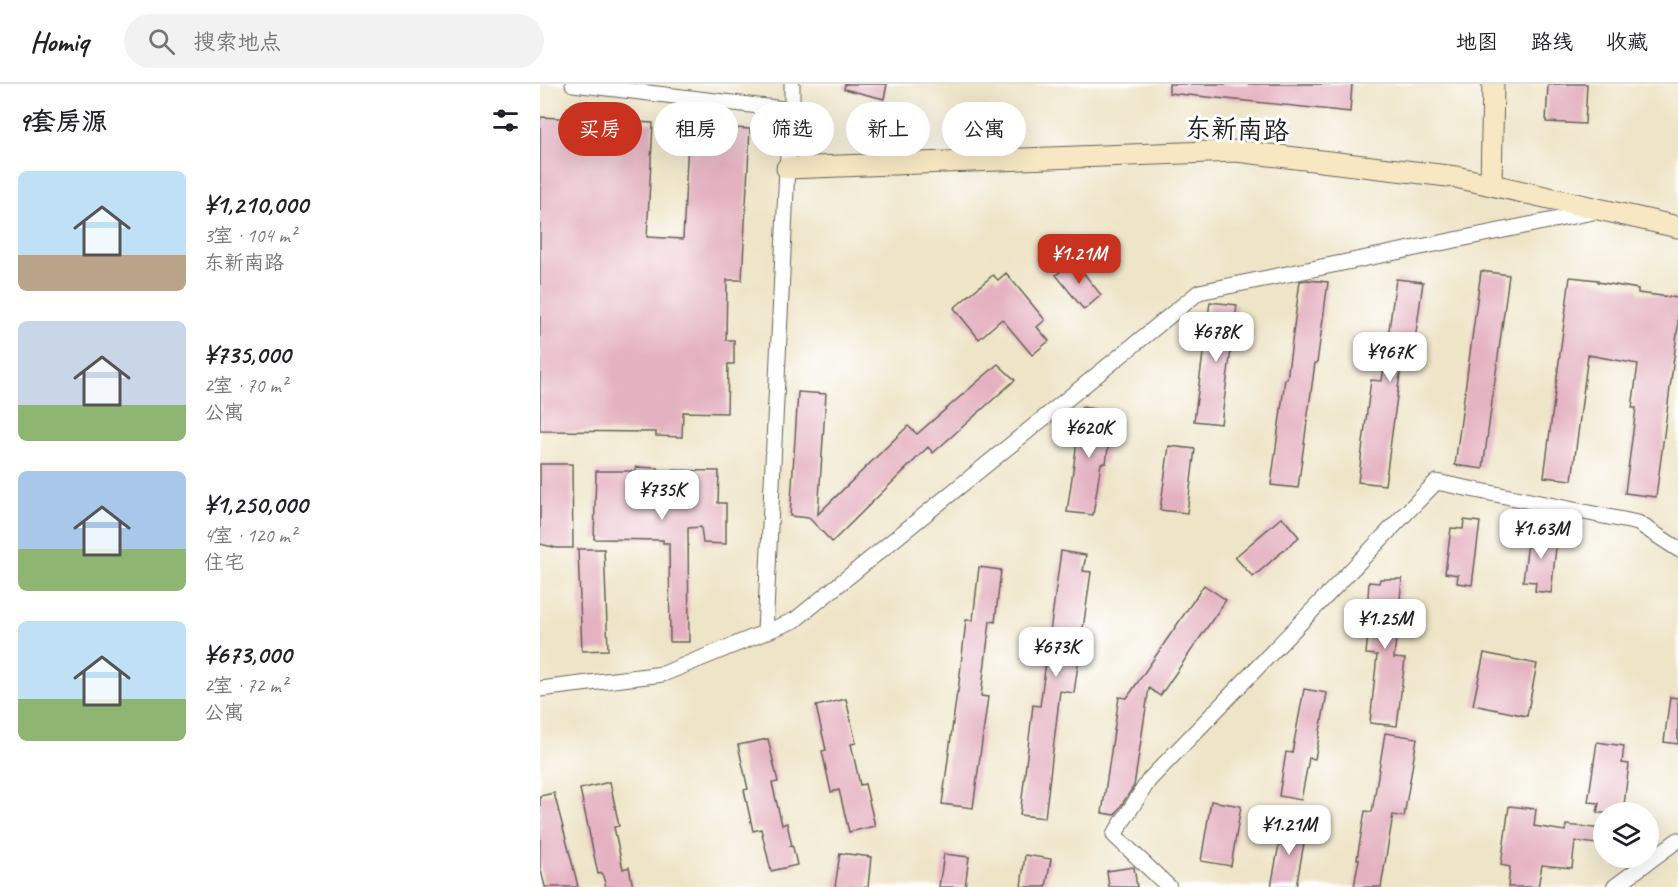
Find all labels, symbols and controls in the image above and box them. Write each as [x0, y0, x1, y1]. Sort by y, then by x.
search box [124, 14, 544, 68]
text: Homiq [30, 24, 88, 59]
icon: search [145, 25, 178, 58]
text: 搜索地点 [193, 28, 281, 56]
text: 地图 [1456, 29, 1498, 55]
text: 路线 [1531, 29, 1573, 55]
text: 收藏 [1606, 29, 1648, 55]
chip: 买房 [558, 102, 642, 156]
chip: 租房 [654, 102, 738, 156]
chip: 筛选 [750, 102, 834, 156]
chip: 新上 [846, 102, 930, 156]
chip: 公寓 [942, 102, 1026, 156]
icon: filters [489, 104, 522, 137]
text: 9套房源 [18, 105, 107, 138]
street label: 东新南路 [1184, 111, 1290, 148]
text: ¥1,210,000 [204, 188, 308, 221]
icon: home [66, 195, 138, 267]
text: 3室 · 104 m² [204, 223, 296, 248]
pin: ¥1.21M [1030, 234, 1128, 285]
text: ¥1.21M [1052, 241, 1106, 266]
text: 东新南路 [204, 250, 284, 275]
pin: ¥678K [1174, 312, 1258, 363]
text: ¥678K [1193, 319, 1239, 344]
pin: ¥967K [1348, 332, 1432, 383]
text: ¥735,000 [204, 338, 291, 371]
text: ¥967K [1367, 339, 1413, 364]
icon: home [66, 345, 138, 417]
text: 2室 · 70 m² [204, 373, 287, 398]
text: 公寓 [204, 400, 244, 425]
pin: ¥620K [1047, 408, 1131, 459]
text: ¥620K [1066, 415, 1112, 440]
pin: ¥735K [620, 470, 704, 521]
text: ¥735K [639, 477, 685, 502]
text: ¥1,250,000 [204, 488, 307, 521]
icon: home [66, 495, 138, 567]
pin: ¥1.63M [1492, 509, 1590, 560]
text: ¥1.63M [1514, 516, 1568, 541]
text: 4室 · 120 m² [204, 523, 296, 548]
text: 住宅 [204, 550, 244, 575]
pin: ¥1.25M [1336, 599, 1434, 650]
text: ¥1.25M [1358, 606, 1412, 631]
pin: ¥673K [1014, 627, 1098, 678]
text: ¥673K [1033, 634, 1079, 659]
text: ¥673,000 [204, 638, 292, 671]
icon: home [66, 645, 138, 717]
text: 2室 · 72 m² [204, 673, 287, 698]
text: 公寓 [204, 700, 244, 725]
map controls [1593, 802, 1659, 868]
button: layers [1593, 802, 1659, 868]
pin: ¥1.21M [1240, 805, 1338, 856]
text: ¥1.21M [1262, 812, 1316, 837]

